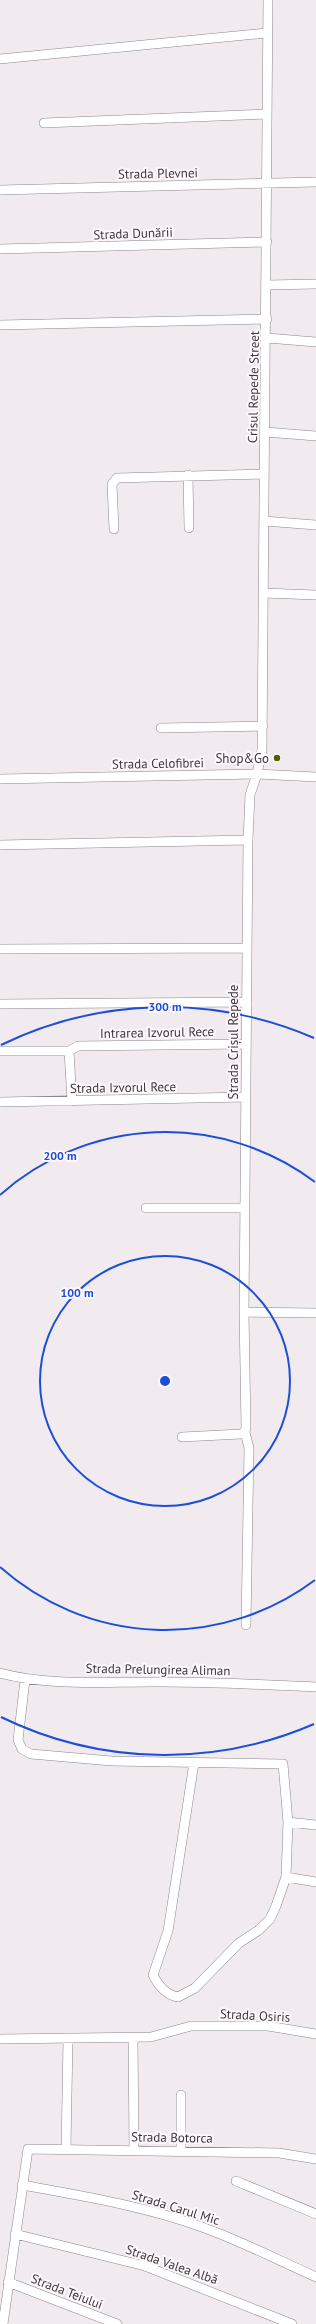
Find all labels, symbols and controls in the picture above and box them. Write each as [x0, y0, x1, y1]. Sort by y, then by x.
street label: Strada Plevnei [118, 164, 198, 183]
street label: Strada Dunării [93, 224, 173, 243]
street label: Crisul Repede Street [244, 330, 263, 443]
place label: Shop&Go [215, 750, 269, 767]
marker: Shop&Go [272, 753, 282, 763]
street label: Strada Celofibrei [112, 754, 204, 773]
street label: Strada Crișul Repede [225, 985, 242, 1099]
text: 300 m [148, 999, 182, 1014]
street label: Intrarea Izvorul Rece [100, 1023, 214, 1042]
street label: Strada Izvorul Rece [70, 1078, 176, 1097]
text: 200 m [43, 1148, 77, 1163]
text: 100 m [60, 1285, 94, 1300]
centre of rings [158, 1374, 172, 1388]
street label: Strada Prelungirea Aliman [85, 1660, 231, 1679]
street label: Strada Osiris [219, 2005, 291, 2026]
street label: Strada Botorca [131, 2128, 213, 2147]
street label: Strada Carul Mic [130, 2186, 222, 2229]
street label: Strada Valea Albă [123, 2241, 220, 2288]
street label: Strada Teiului [28, 2270, 105, 2313]

